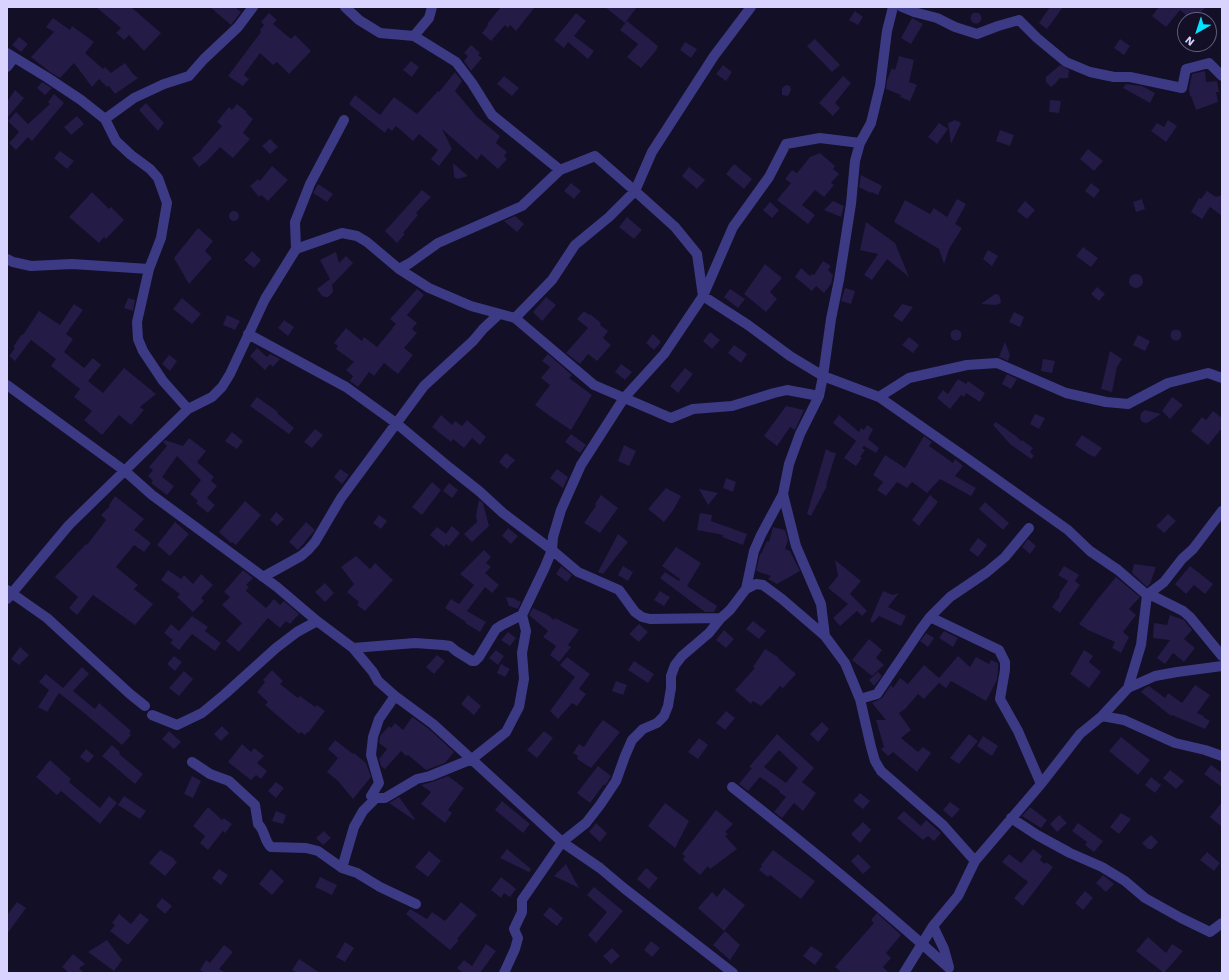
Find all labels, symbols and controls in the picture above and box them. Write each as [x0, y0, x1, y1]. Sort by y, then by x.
north arrow [1177, 12, 1217, 52]
text: N [1183, 33, 1197, 49]

